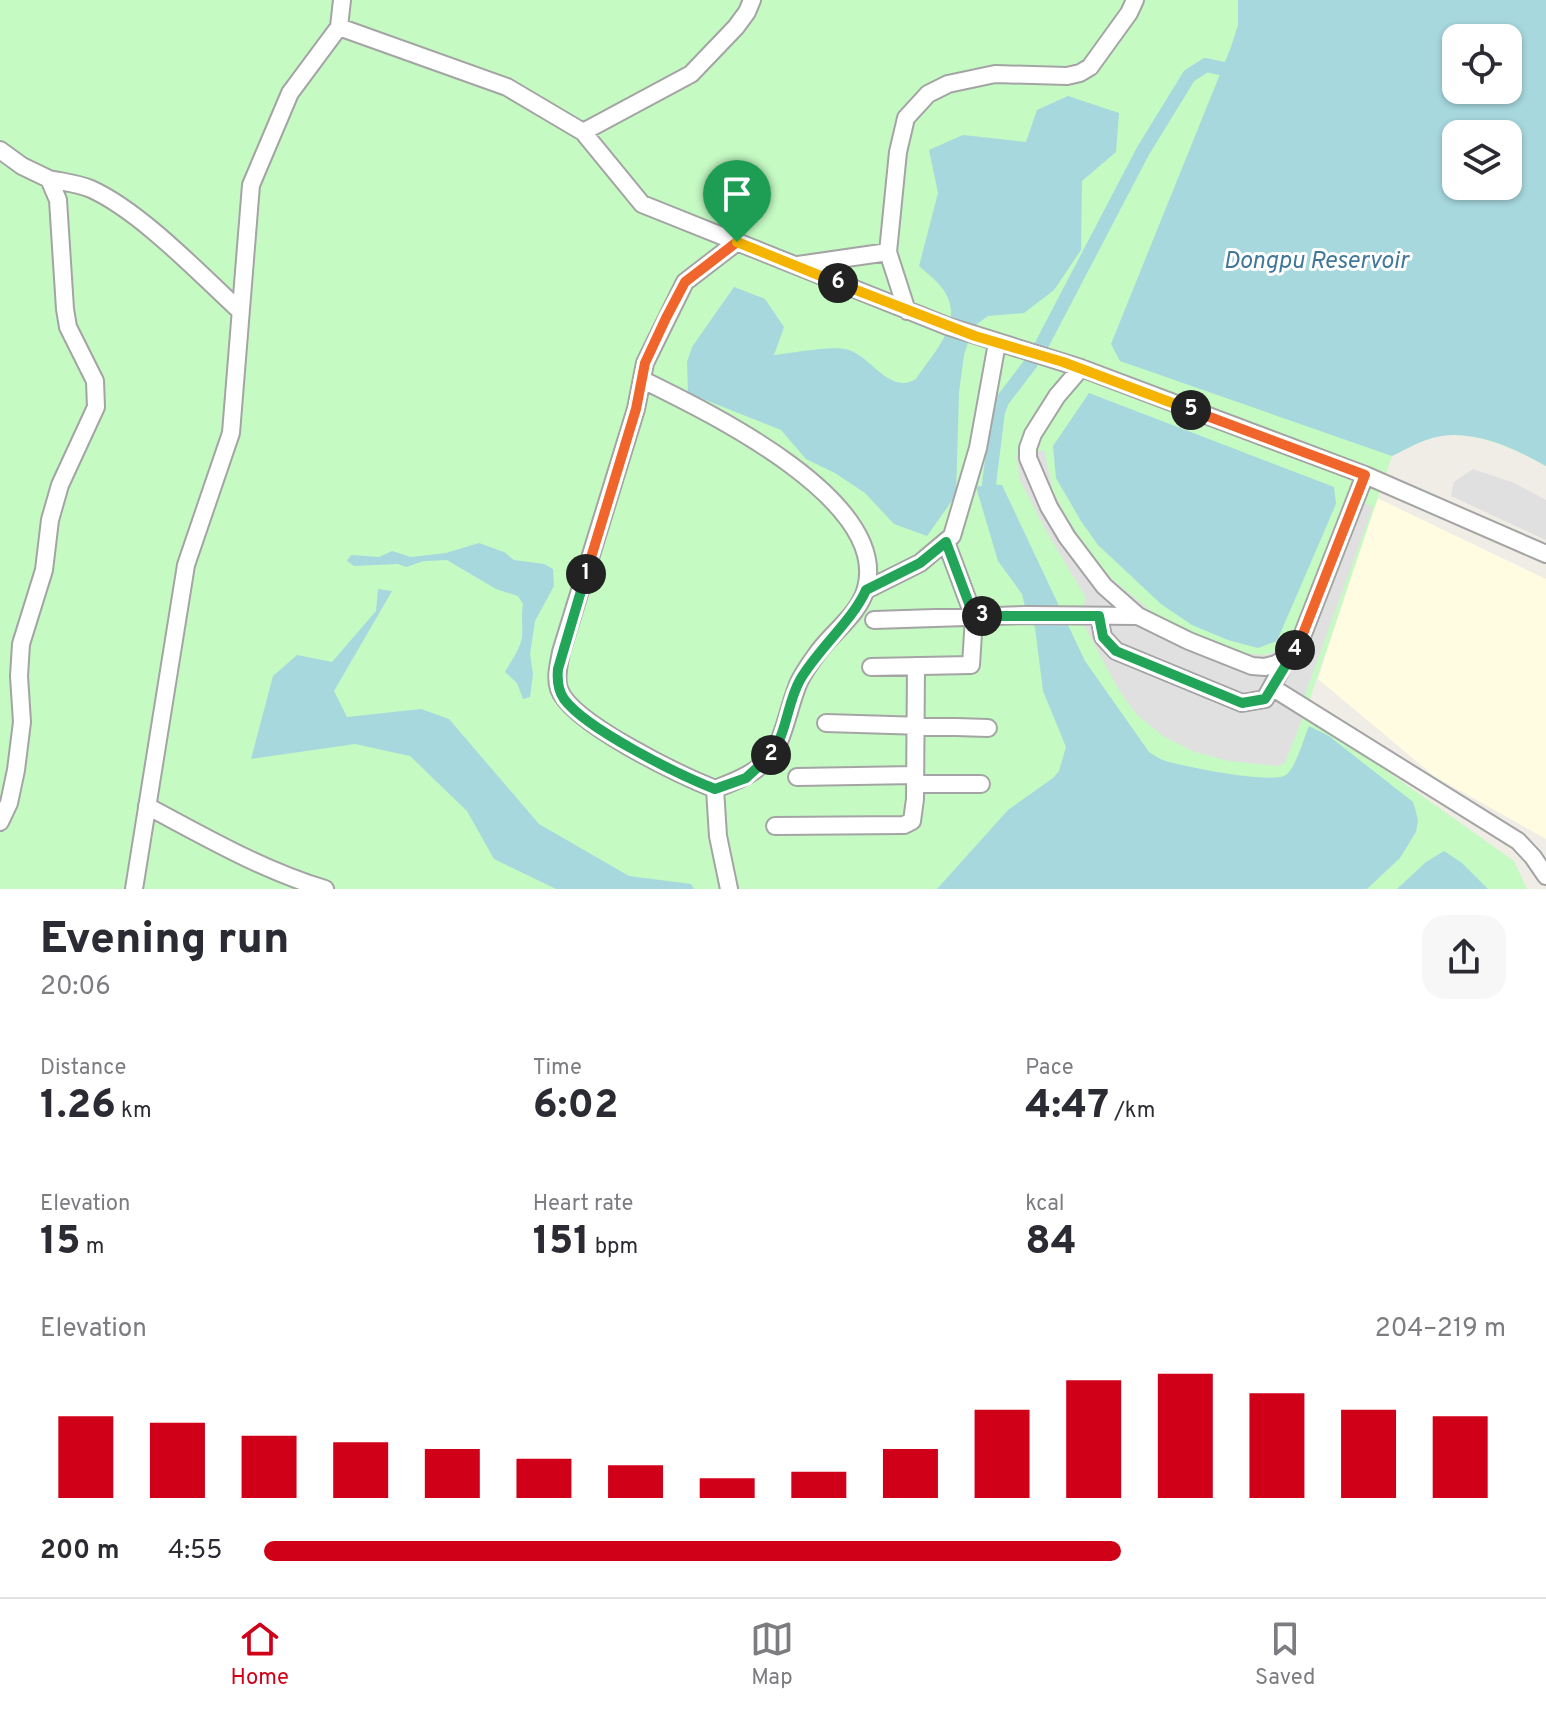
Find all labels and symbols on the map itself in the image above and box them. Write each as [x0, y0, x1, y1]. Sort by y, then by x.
pin [703, 160, 771, 242]
water label: Dongpu Reservoir [1224, 247, 1410, 277]
pin: 6 [818, 263, 858, 303]
pin: 5 [1171, 390, 1211, 430]
pin: 1 [566, 554, 606, 594]
pin: 3 [962, 596, 1002, 636]
pin: 4 [1275, 630, 1315, 670]
pin: 2 [751, 735, 791, 775]

